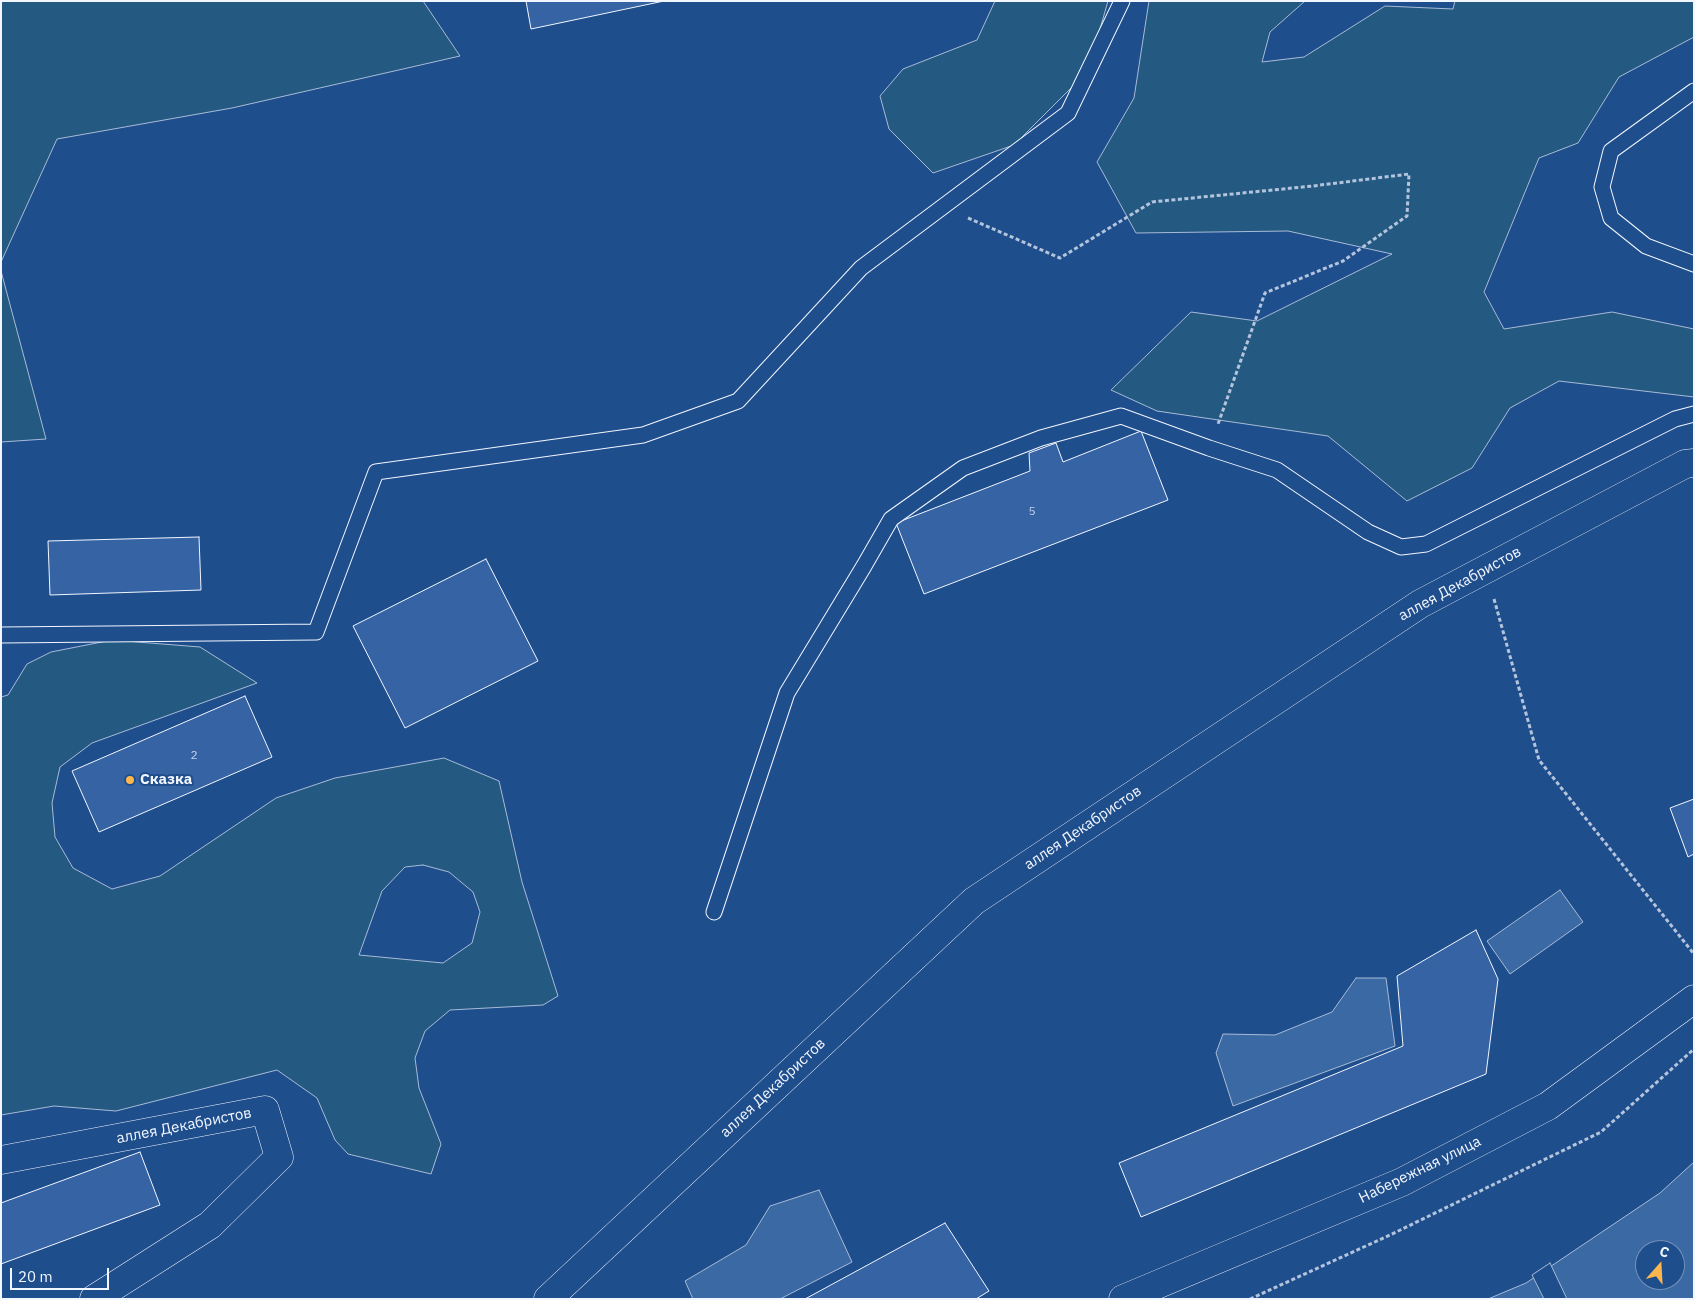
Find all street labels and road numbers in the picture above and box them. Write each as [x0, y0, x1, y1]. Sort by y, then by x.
street label: аллея Декабристов [1396, 543, 1524, 625]
street label: аллея Декабристов [1021, 782, 1145, 874]
street label: аллея Декабристов [717, 1035, 829, 1141]
street label: аллея Декабристов [115, 1104, 253, 1148]
street label: Набережная улица [1356, 1133, 1484, 1207]

